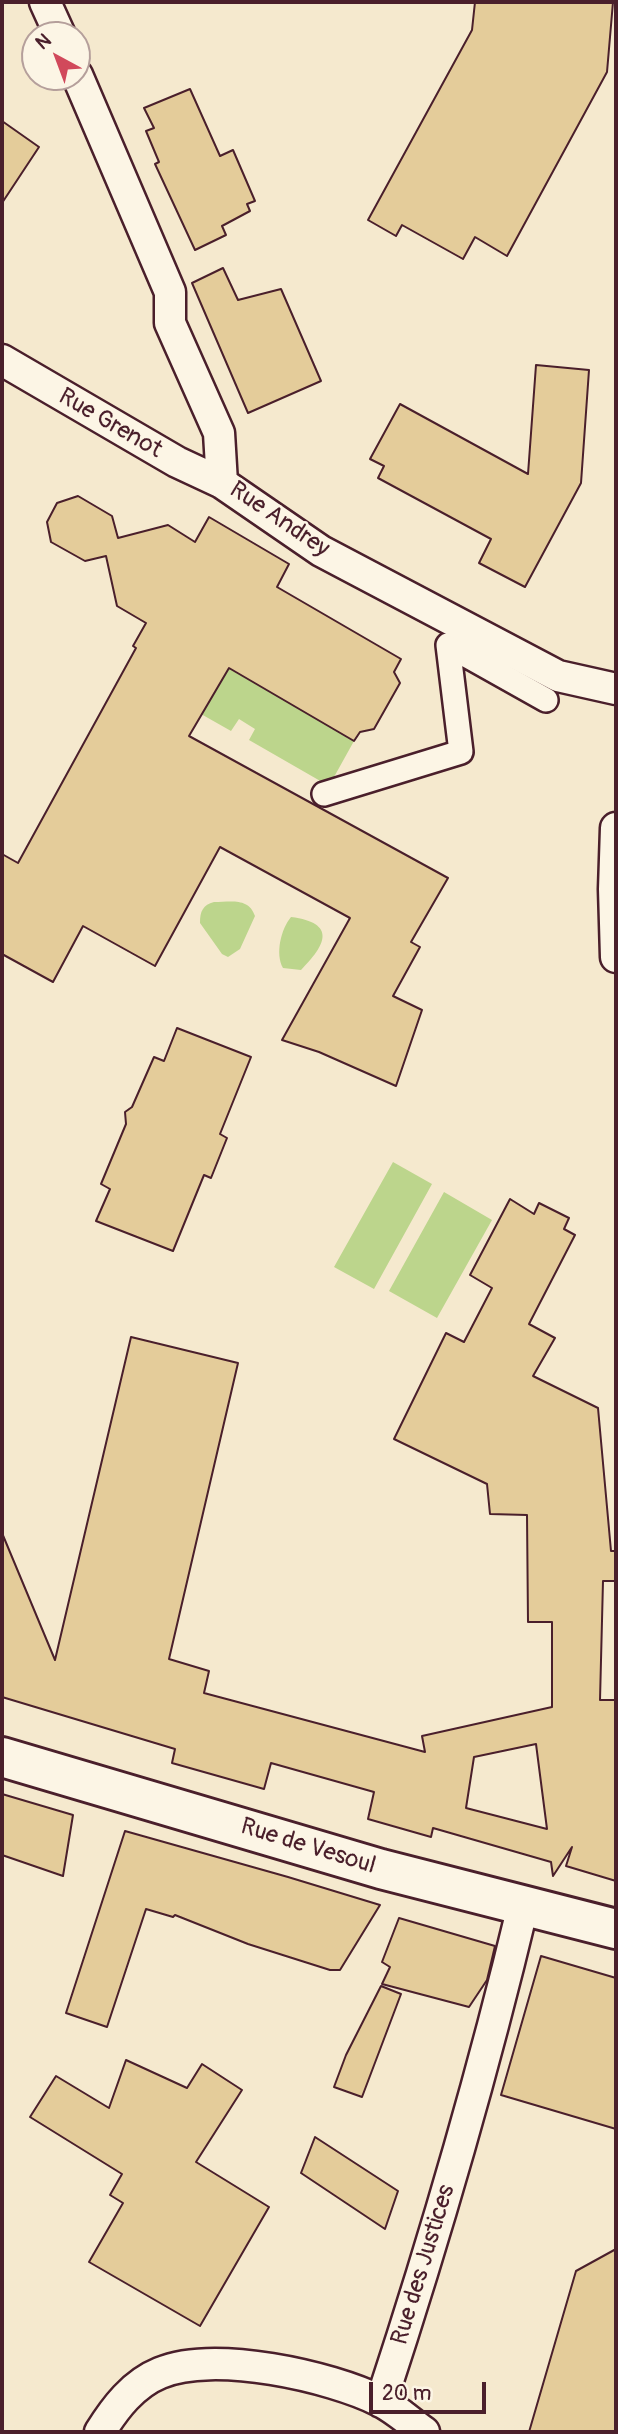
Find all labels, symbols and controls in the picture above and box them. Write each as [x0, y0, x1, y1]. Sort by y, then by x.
north arrow [21, 21, 91, 91]
text: N [31, 28, 56, 55]
street label: Rue Grenot [53, 383, 167, 465]
street label: Rue Andrey [224, 476, 334, 564]
street label: Rue de Vesoul [237, 1813, 379, 1881]
street label: Rue des Justices [386, 2182, 462, 2348]
scale bar [373, 2368, 490, 2412]
text: 20 m [382, 2380, 431, 2407]

